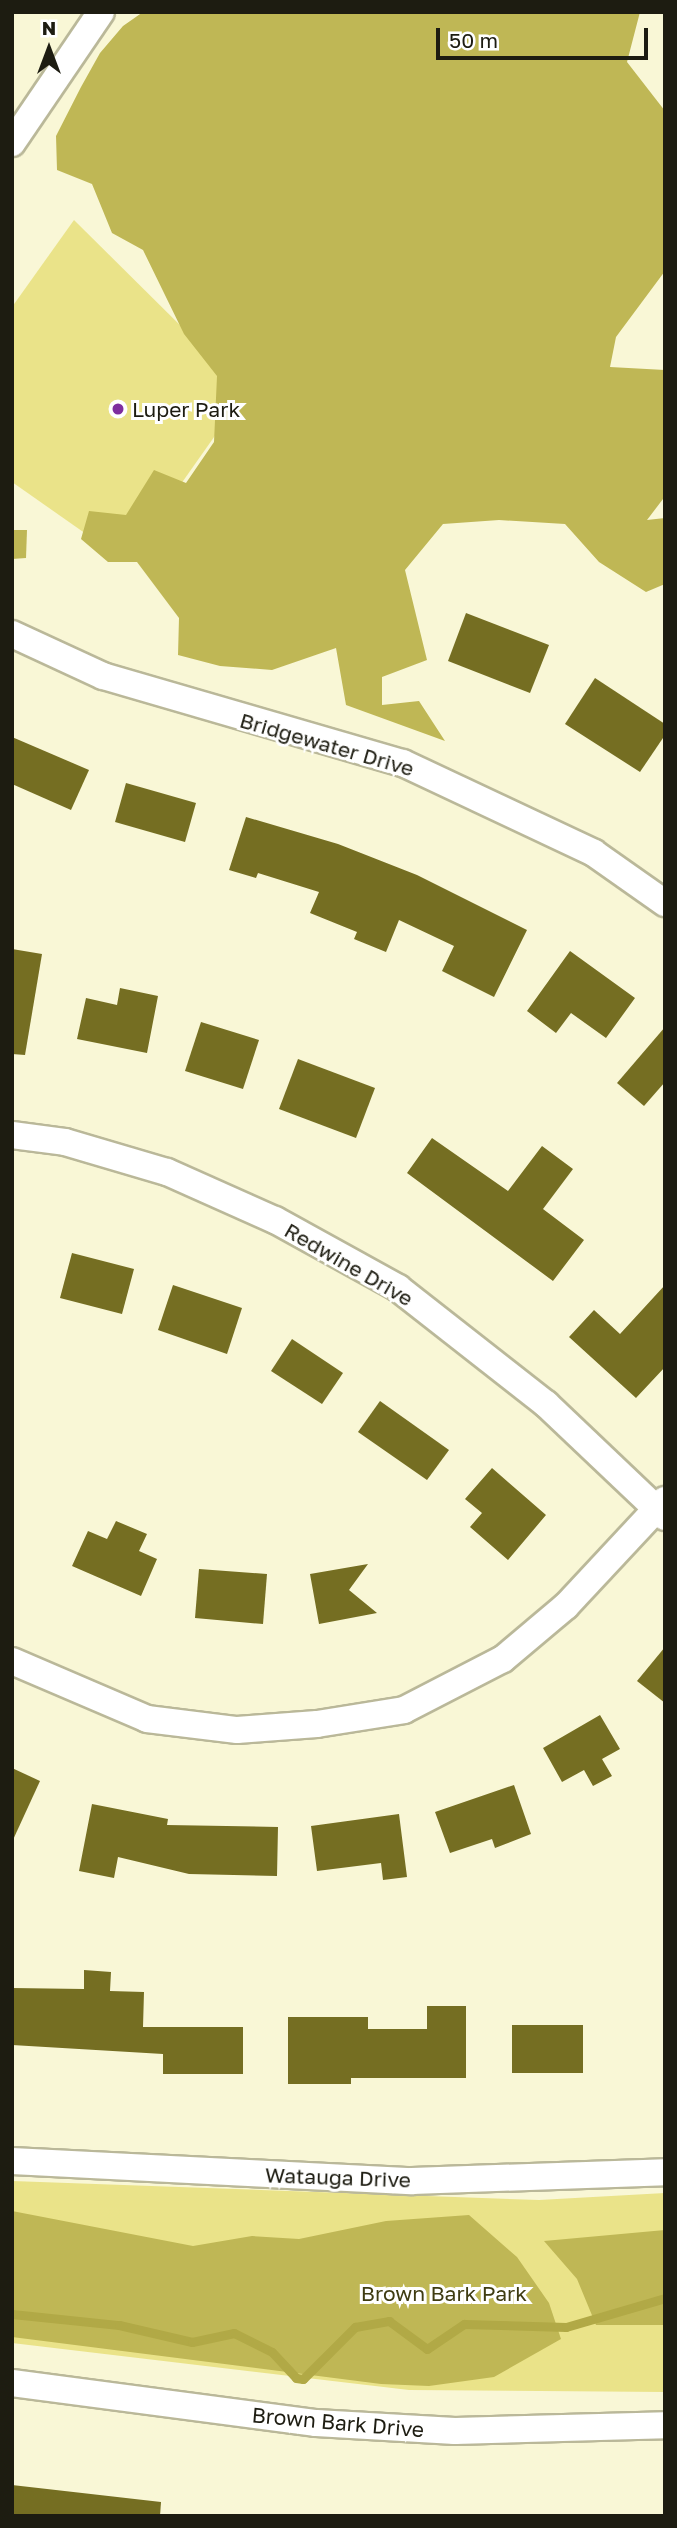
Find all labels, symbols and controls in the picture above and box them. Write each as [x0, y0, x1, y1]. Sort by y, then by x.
north arrow [14, 14, 84, 84]
scale bar [439, 14, 651, 58]
text: N [42, 16, 56, 39]
text: 50 m [449, 27, 498, 53]
place label: Luper Park [132, 396, 240, 422]
marker: Luper Park [110, 401, 126, 417]
street label: Bridgewater Drive [237, 707, 417, 781]
street label: Redwine Drive [280, 1217, 418, 1311]
street label: Watauga Drive [265, 2162, 411, 2192]
park label: Brown Bark Park [361, 2280, 527, 2306]
street label: Brown Bark Drive [251, 2402, 425, 2442]

